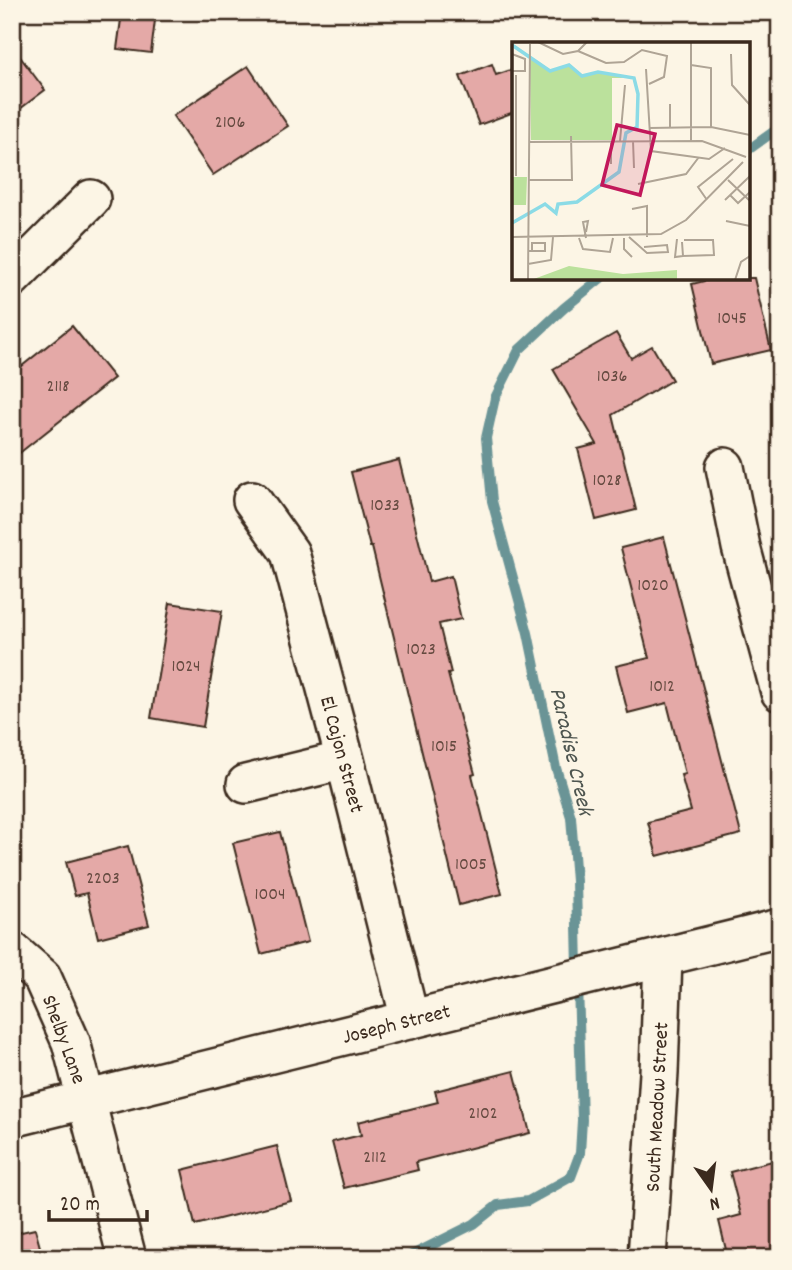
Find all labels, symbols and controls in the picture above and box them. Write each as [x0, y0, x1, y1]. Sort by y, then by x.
inset map [512, 42, 750, 280]
house number: 2106 [215, 111, 245, 136]
house number: 1045 [717, 307, 747, 332]
house number: 1036 [597, 365, 627, 390]
house number: 2118 [47, 375, 69, 400]
house number: 1028 [593, 469, 621, 494]
house number: 1033 [370, 494, 400, 519]
house number: 1020 [637, 574, 669, 599]
house number: 1023 [406, 638, 436, 663]
house number: 1024 [171, 655, 201, 680]
house number: 1012 [649, 675, 675, 700]
water label: Paradise Creek [539, 685, 601, 821]
street label: El Cajon Street [310, 693, 370, 817]
house number: 1015 [431, 735, 457, 760]
house number: 1005 [455, 853, 487, 878]
house number: 2203 [86, 867, 120, 892]
house number: 1004 [254, 883, 286, 908]
street label: Shelby Lane [32, 991, 92, 1089]
street label: Joseph Street [340, 998, 454, 1054]
street label: South Meadow Street [640, 1021, 678, 1193]
house number: 2102 [468, 1102, 498, 1127]
house number: 2112 [363, 1146, 387, 1171]
north arrow [676, 1154, 746, 1224]
scale bar [49, 1179, 147, 1223]
text: N [706, 1188, 722, 1216]
text: 20 m [60, 1191, 100, 1221]

